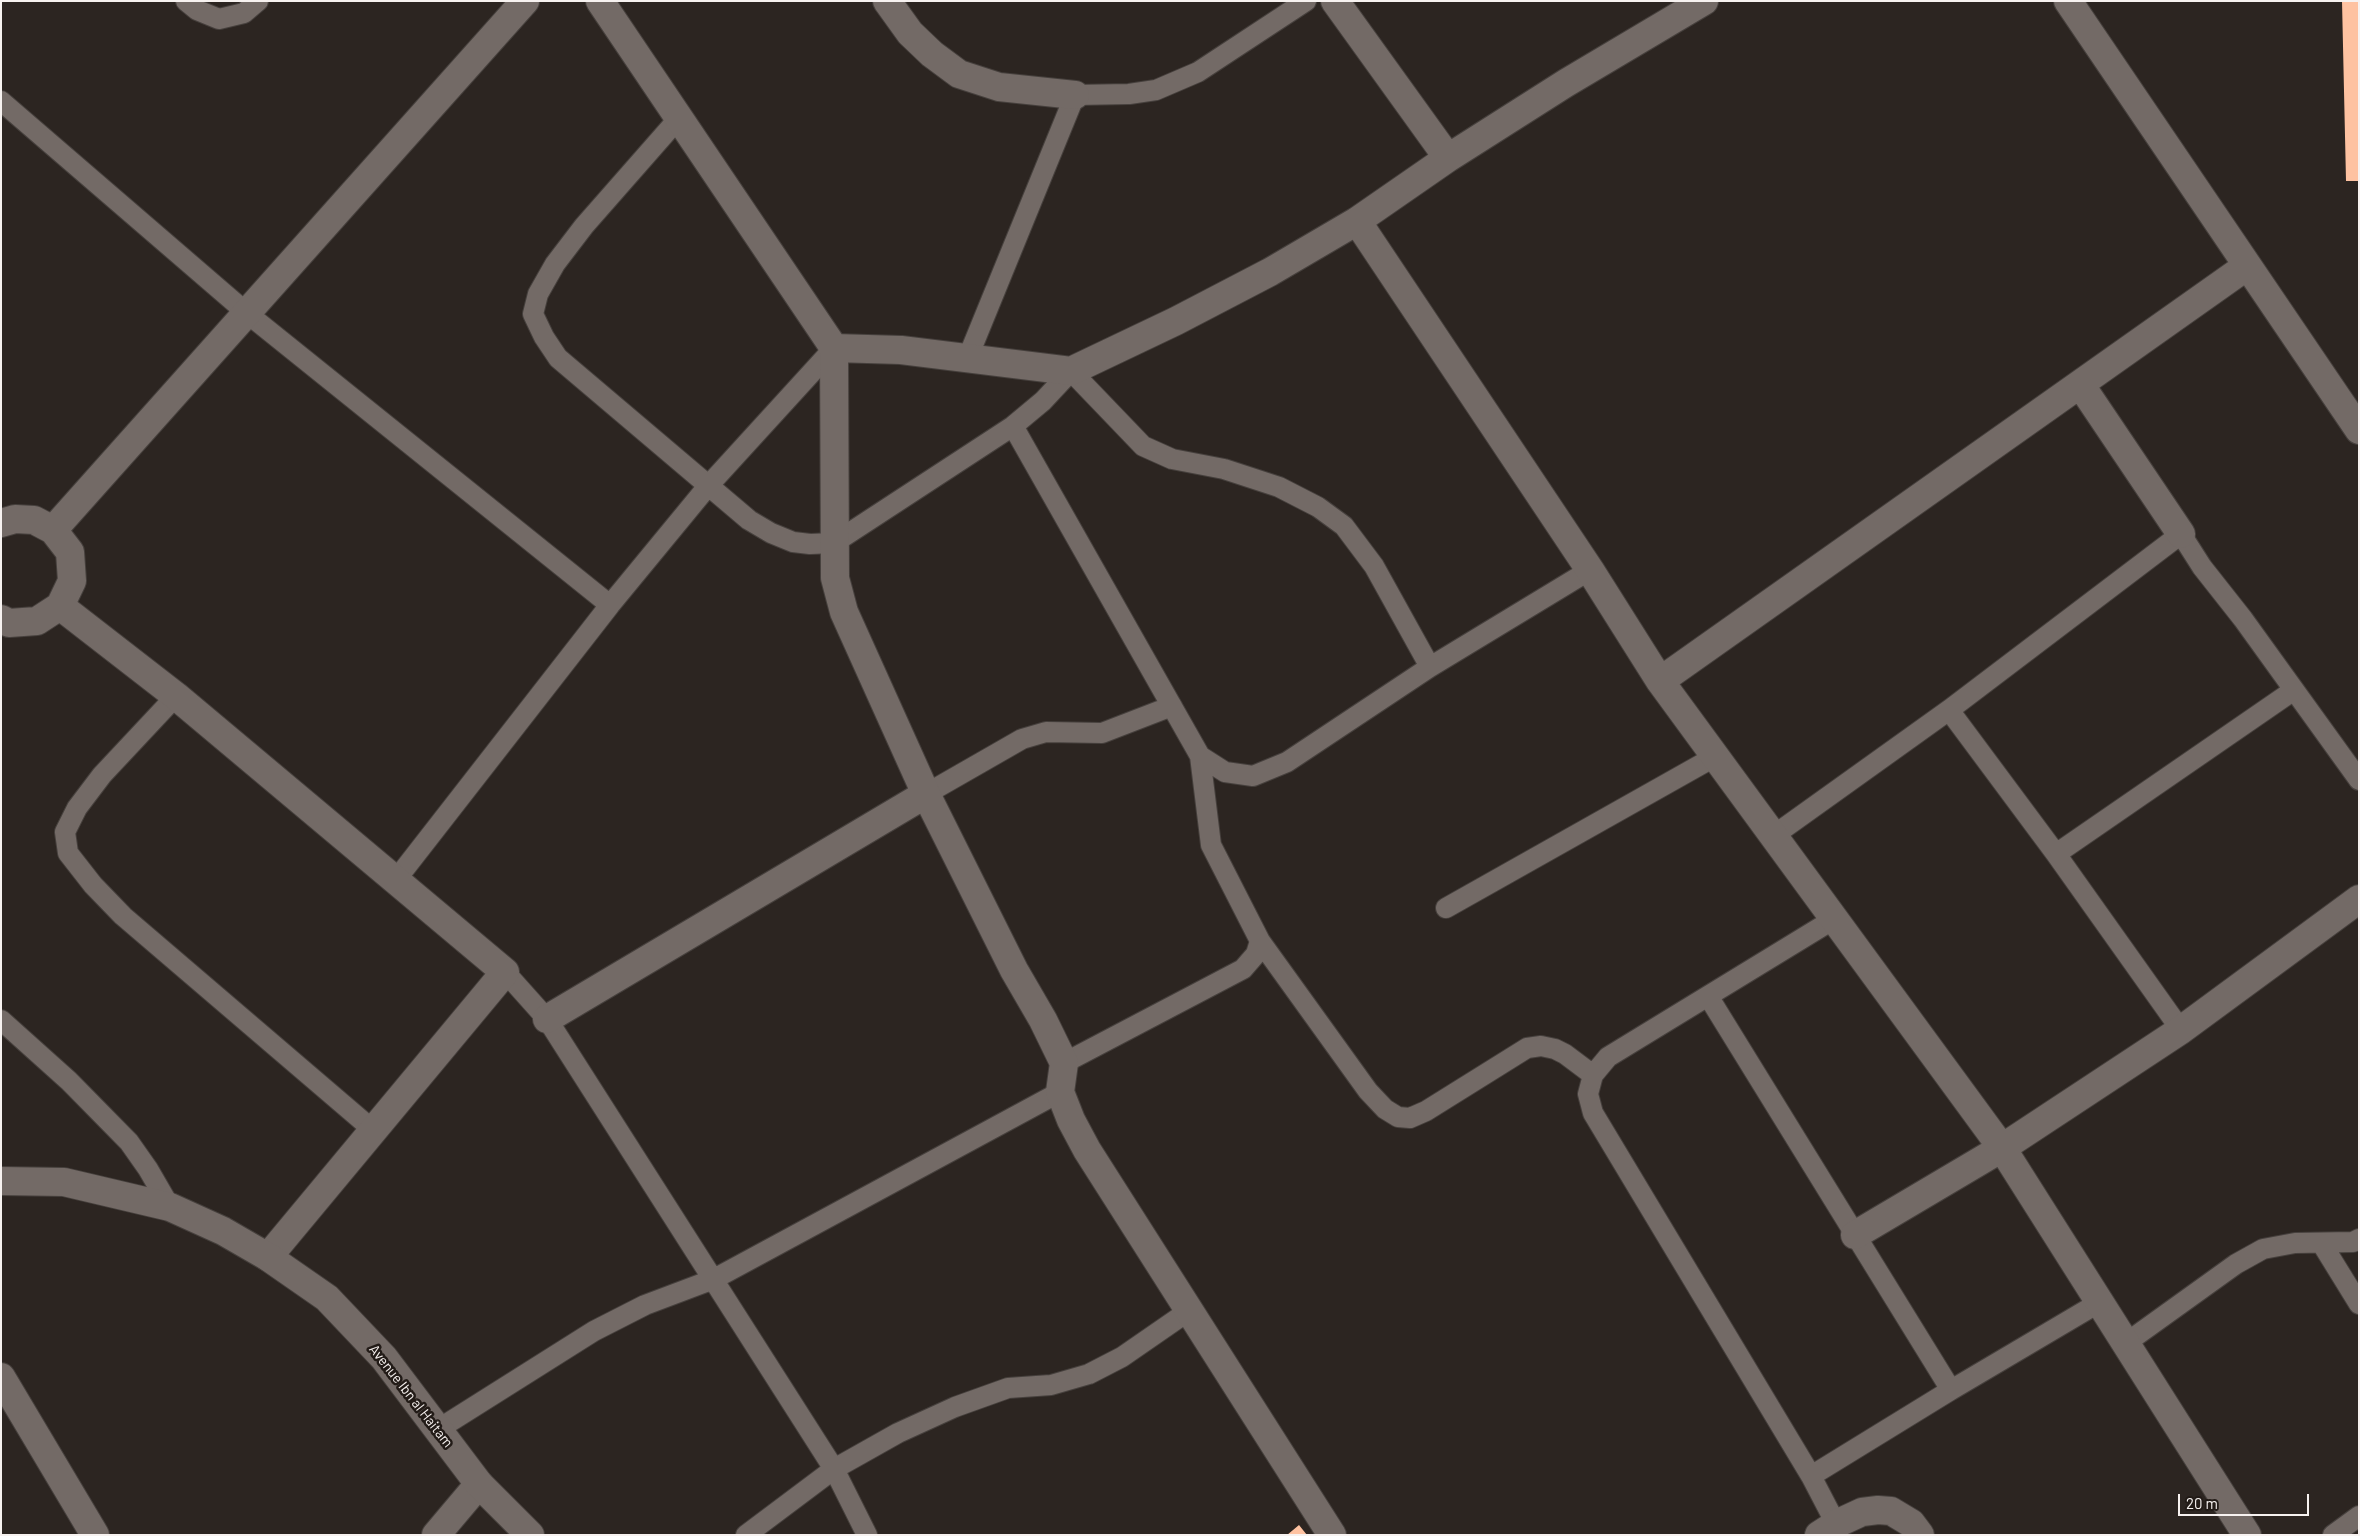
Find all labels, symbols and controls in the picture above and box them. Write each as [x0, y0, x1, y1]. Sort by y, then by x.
street label: Avenue Ibn al Haitam [366, 1341, 456, 1451]
scale bar [2180, 1484, 2311, 1516]
text: 20 m [2186, 1494, 2218, 1512]

